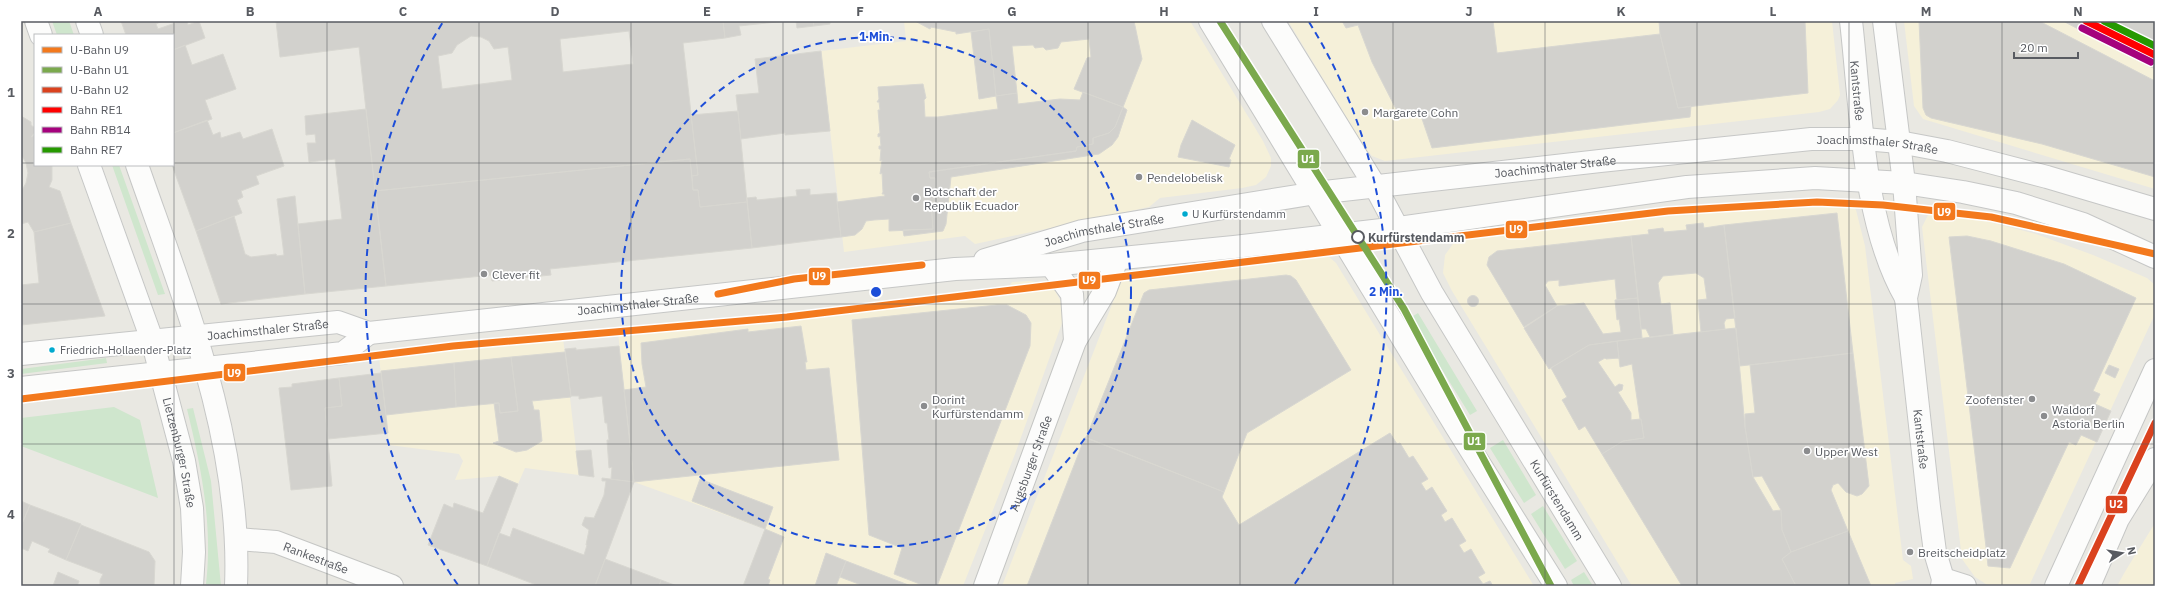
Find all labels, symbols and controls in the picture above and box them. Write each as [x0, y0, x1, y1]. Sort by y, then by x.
text: A [94, 3, 103, 20]
text: B [246, 3, 255, 20]
text: C [399, 3, 408, 20]
text: D [550, 3, 560, 20]
text: E [703, 3, 711, 20]
text: F [856, 3, 864, 20]
text: G [1007, 3, 1017, 20]
text: H [1159, 3, 1169, 20]
text: I [1313, 3, 1319, 20]
text: J [1465, 3, 1473, 20]
text: K [1616, 3, 1626, 20]
text: L [1770, 3, 1777, 20]
text: M [1921, 3, 1931, 20]
text: N [2073, 3, 2083, 20]
text: 1 Min. [859, 29, 893, 44]
legend [34, 34, 174, 166]
scale bar [2014, 34, 2078, 60]
text: 20 m [2020, 40, 2048, 55]
text: U-Bahn U9 [70, 42, 129, 57]
street label: Kantstraße [1848, 60, 1868, 122]
text: U-Bahn U1 [70, 62, 129, 77]
text: U-Bahn U2 [70, 82, 129, 97]
text: 1 [7, 84, 15, 101]
text: Bahn RE1 [70, 102, 123, 117]
place label: Margarete Cohn [1373, 105, 1458, 120]
marker: Margarete Cohn [1360, 107, 1370, 117]
text: Bahn RB14 [70, 122, 131, 137]
street label: Joachimsthaler Straße [1817, 131, 1940, 157]
text: Bahn RE7 [70, 142, 123, 157]
line badge: U1 [1297, 149, 1320, 169]
text: U1 [1301, 152, 1316, 166]
street label: Joachimsthaler Straße [1494, 152, 1617, 180]
place label: Pendelobelisk [1147, 170, 1224, 185]
marker: Pendelobelisk [1134, 172, 1144, 182]
place label: Botschaft der Republik Ecuador [924, 184, 1019, 213]
marker: Botschaft der Republik Ecuador [911, 193, 921, 203]
line badge: U9 [1933, 202, 1956, 221]
text: U9 [1937, 205, 1952, 219]
place label: U Kurfürstendamm [1192, 207, 1286, 221]
marker: U Kurfürstendamm [1180, 209, 1190, 219]
street label: Joachimsthaler Straße [1042, 210, 1165, 249]
line badge: U9 [1505, 220, 1528, 239]
text: U9 [1509, 222, 1524, 236]
text: 2 [7, 225, 15, 242]
marker: Kurfürstendamm [1351, 230, 1365, 244]
place label: Kurfürstendamm [1368, 230, 1465, 245]
place label: Clever fit [492, 267, 540, 282]
line badge: U9 [808, 267, 831, 286]
marker: Clever fit [479, 269, 489, 279]
text: U9 [812, 269, 827, 283]
line badge: U9 [1078, 271, 1101, 290]
text: U9 [1082, 273, 1097, 287]
text: 2 Min. [1369, 284, 1403, 299]
centre of rings [869, 285, 883, 299]
street label: Joachimsthaler Straße [576, 289, 700, 318]
street label: Joachimsthaler Straße [206, 315, 330, 343]
place label: Friedrich-Hollaender-Platz [60, 343, 191, 357]
marker: Friedrich-Hollaender-Platz [47, 345, 57, 355]
line badge: U9 [223, 363, 246, 382]
text: 3 [7, 365, 15, 382]
text: U9 [227, 366, 242, 380]
place label: Dorint Kurfürstendamm [932, 392, 1024, 421]
place label: Zoofenster [1966, 392, 2025, 407]
marker: Zoofenster [2027, 394, 2037, 404]
street label: Lietzenburger Straße [160, 396, 199, 509]
marker: Dorint Kurfürstendamm [919, 401, 929, 411]
place label: Waldorf Astoria Berlin [2052, 402, 2125, 431]
street label: Kantstraße [1911, 408, 1932, 470]
marker: Waldorf Astoria Berlin [2039, 411, 2049, 421]
street label: Augsburger Straße [1006, 413, 1055, 513]
line badge: U1 [1463, 432, 1486, 451]
text: U1 [1467, 434, 1482, 448]
place label: Upper West [1815, 444, 1878, 459]
marker: Upper West [1802, 446, 1812, 456]
street label: Kurfürstendamm [1527, 457, 1588, 543]
line badge: U2 [2105, 495, 2128, 514]
text: U2 [2109, 497, 2124, 511]
text: 4 [7, 506, 15, 523]
north arrow [2102, 533, 2142, 573]
street label: Rankestraße [281, 538, 351, 577]
place label: Breitscheidplatz [1918, 545, 2006, 560]
text: N [2124, 546, 2139, 556]
marker: Breitscheidplatz [1905, 547, 1915, 557]

